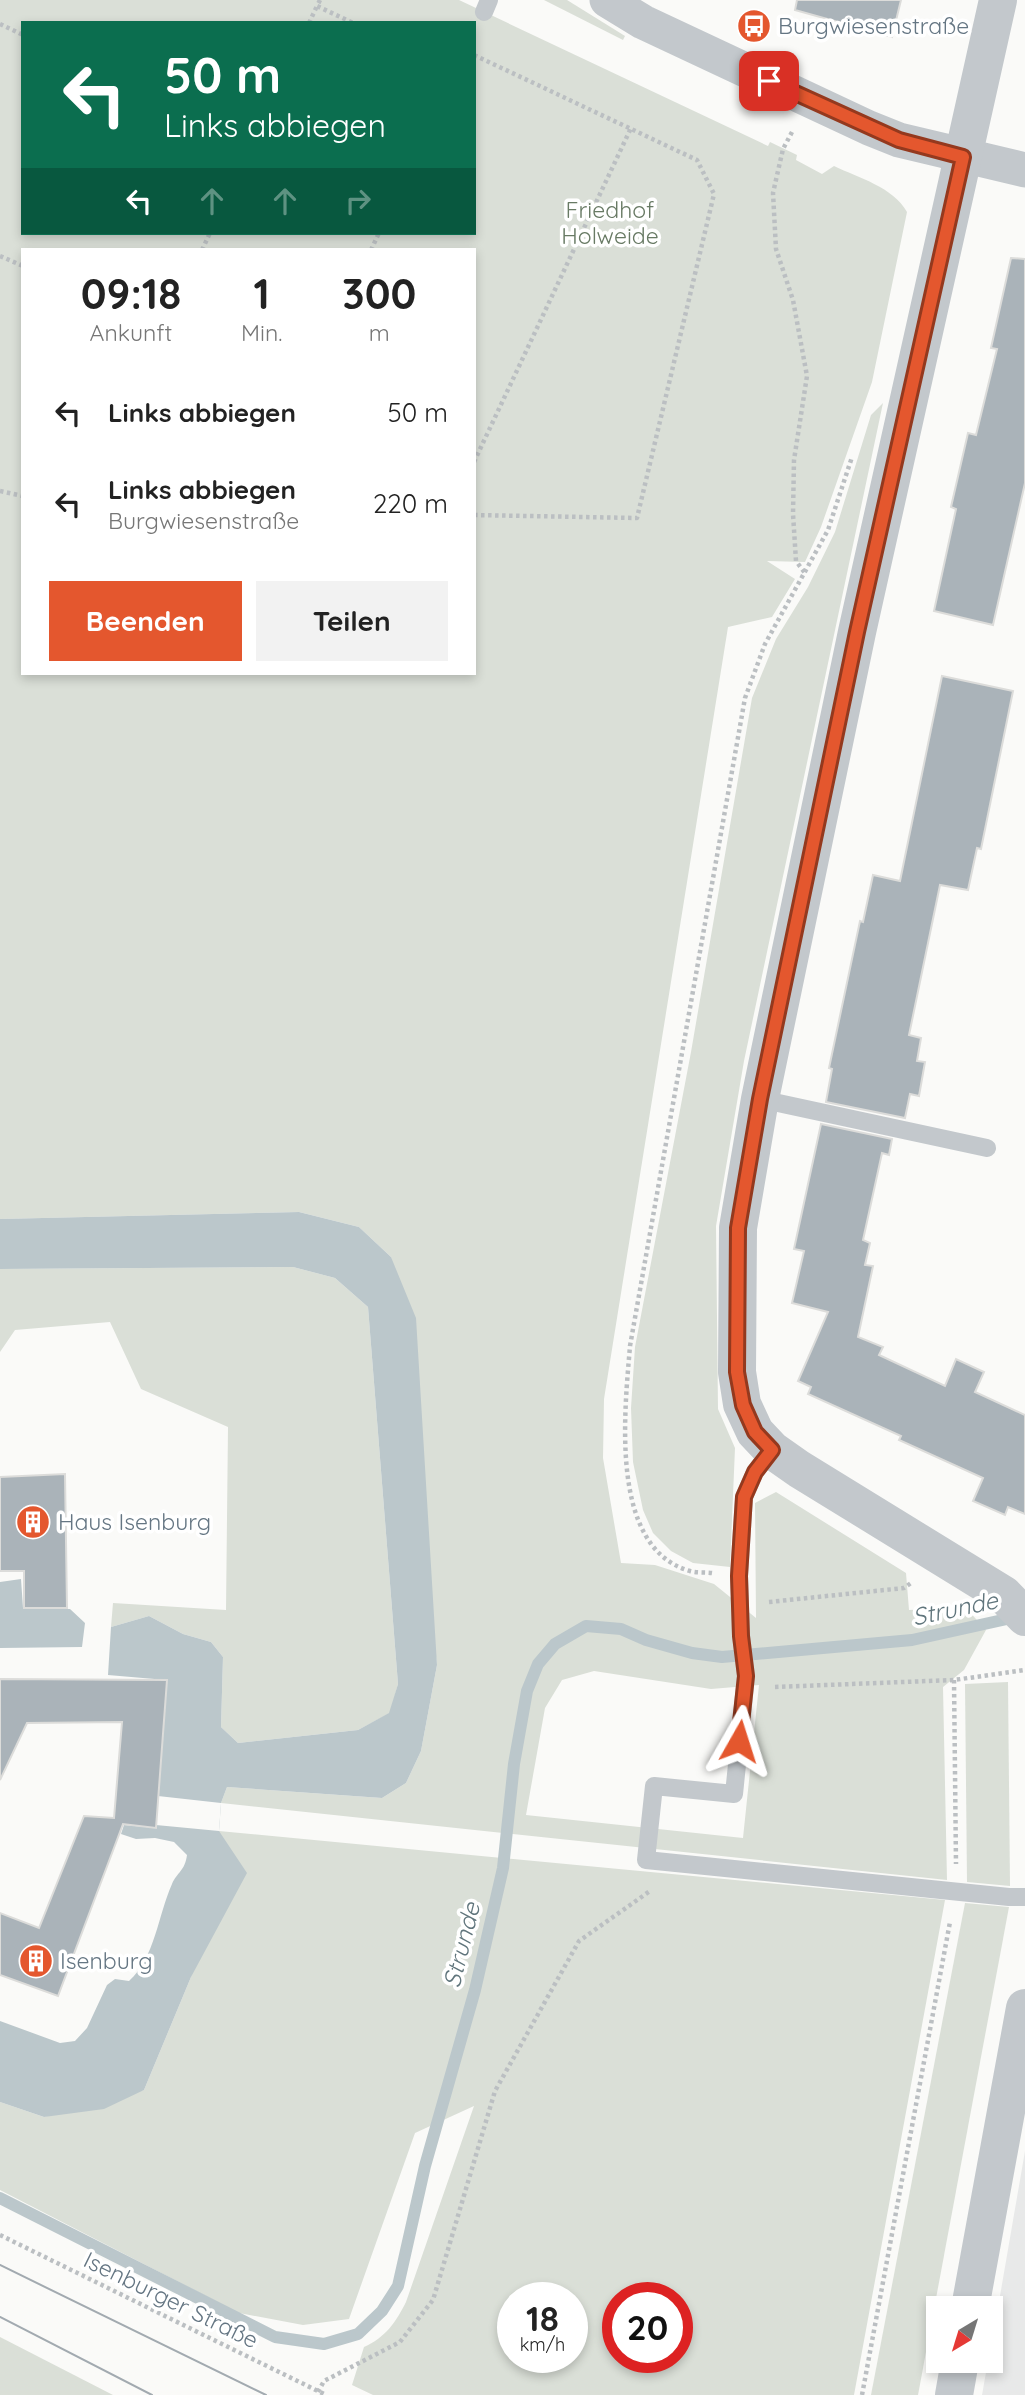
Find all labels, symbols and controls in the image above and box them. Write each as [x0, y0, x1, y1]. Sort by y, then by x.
bus stop icon: Burgwiesenstraße [735, 7, 773, 45]
place label: Burgwiesenstraße [778, 11, 969, 40]
text: 50 m [164, 44, 281, 105]
icon: left [49, 49, 140, 140]
pin [739, 51, 799, 111]
icon: arrive [750, 62, 788, 100]
text: Links abbiegen [164, 105, 386, 145]
icon: left [120, 182, 158, 220]
icon: ahead [193, 182, 231, 220]
icon: ahead [266, 182, 304, 220]
icon: right [339, 182, 377, 220]
park label: Friedhof Holweide [561, 195, 659, 250]
text: 09:18 [81, 267, 181, 320]
text: 1 [253, 267, 270, 320]
text: 300 [342, 267, 416, 320]
text: Ankunft [90, 318, 172, 347]
text: Min. [241, 318, 282, 347]
text: m [369, 318, 390, 347]
icon: left [49, 394, 87, 432]
text: Links abbiegen [108, 396, 296, 429]
text: 50 m [388, 396, 448, 429]
text: Links abbiegen [108, 473, 296, 506]
icon: left [49, 485, 87, 523]
text: 220 m [373, 487, 448, 520]
text: Burgwiesenstraße [108, 506, 299, 535]
button: Beenden [49, 581, 242, 661]
button: Teilen [256, 581, 448, 661]
building icon: Haus Isenburg [14, 1503, 52, 1541]
place label: Haus Isenburg [58, 1507, 211, 1536]
water label: Strunde [909, 1584, 1002, 1632]
position arrow [702, 1704, 776, 1778]
water label: Strunde [436, 1898, 486, 1990]
building icon: Isenburg [17, 1942, 55, 1980]
place label: Isenburg [60, 1946, 153, 1975]
street label: Isenburger Straße [79, 2245, 263, 2354]
speed limit sign: 20 [602, 2282, 693, 2373]
text: 18 [526, 2296, 559, 2340]
north arrow [926, 2296, 1003, 2373]
map controls [926, 2296, 1003, 2373]
text: km/h [520, 2333, 565, 2356]

